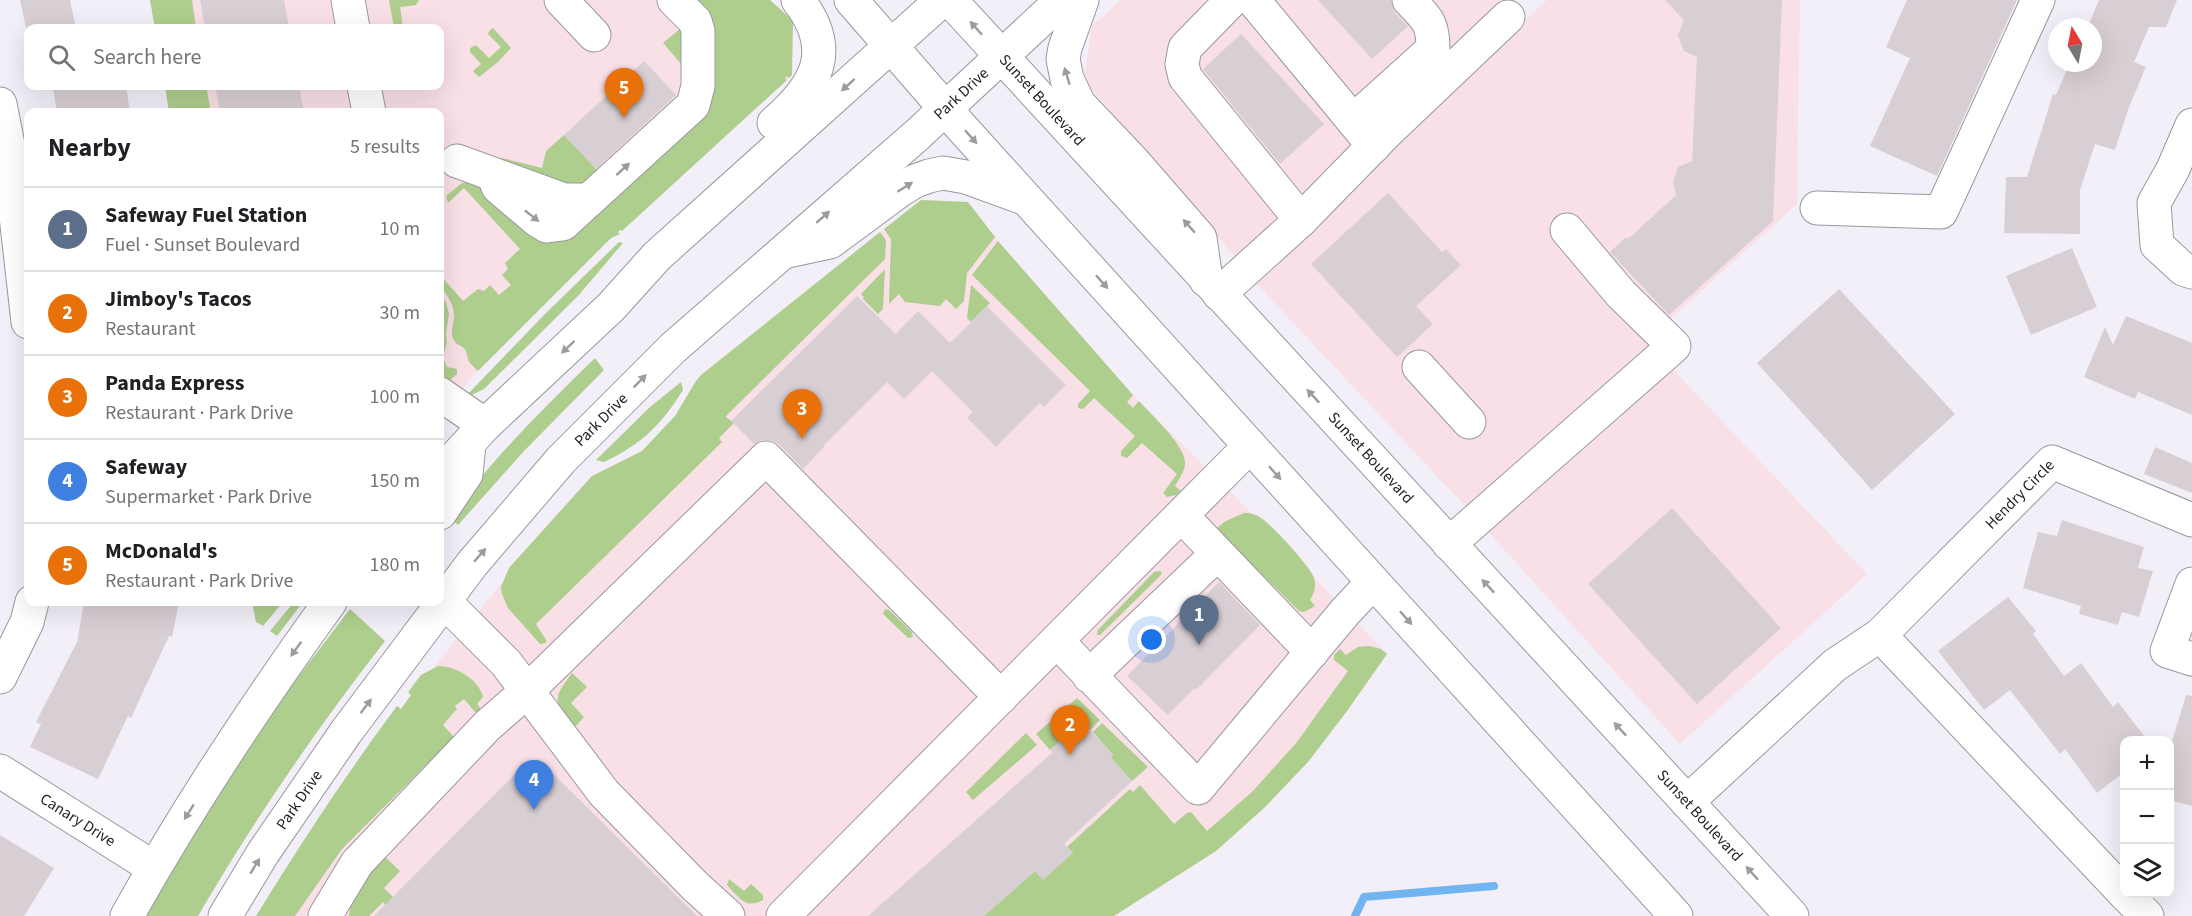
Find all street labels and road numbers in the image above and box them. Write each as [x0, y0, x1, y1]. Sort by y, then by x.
street label: Sunset Boulevard [994, 49, 1090, 151]
street label: Park Drive [929, 63, 994, 125]
street label: Park Drive [569, 388, 633, 452]
street label: Sunset Boulevard [1323, 407, 1419, 509]
street label: Hendry Circle [1980, 455, 2060, 534]
street label: Sunset Boulevard [1652, 765, 1748, 866]
street label: Park Drive [271, 766, 328, 834]
street label: Canary Drive [36, 788, 120, 852]

